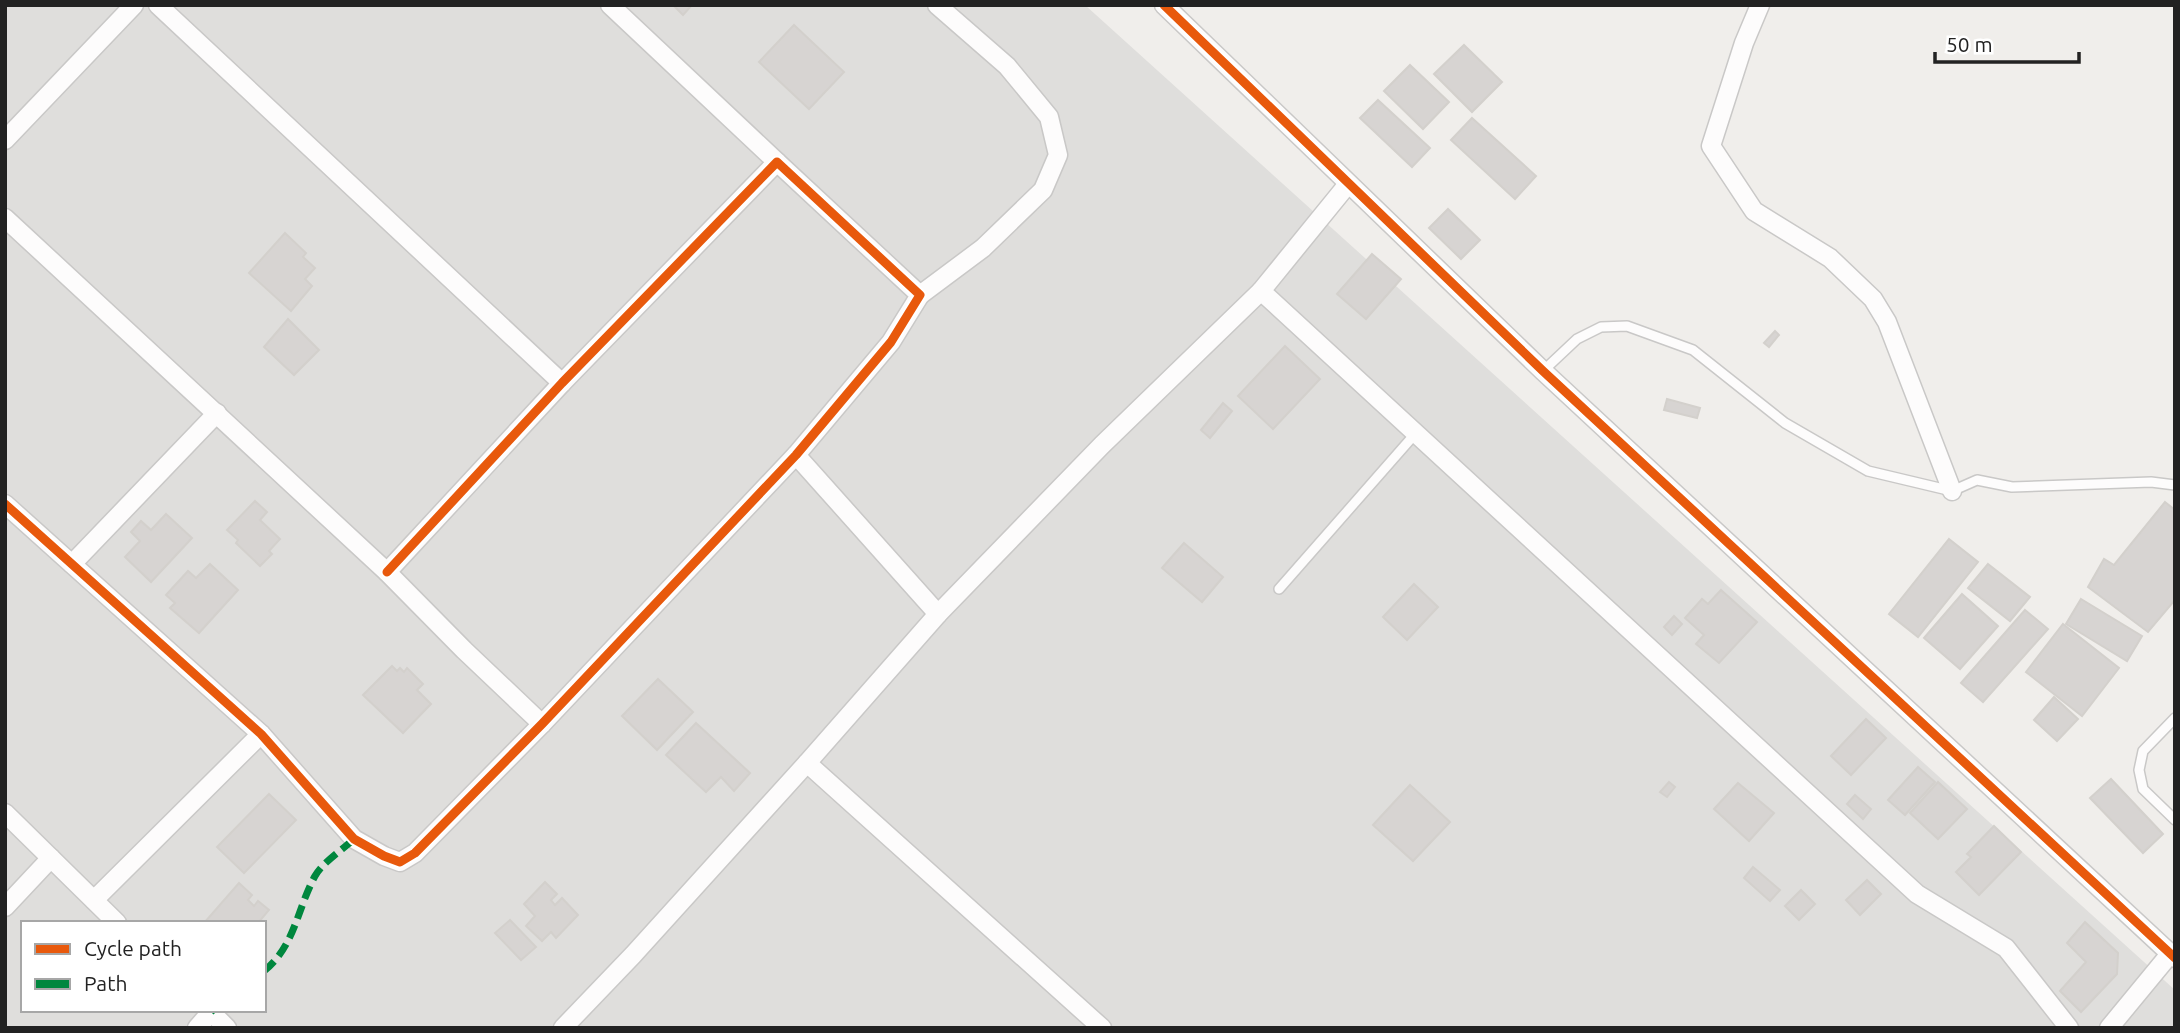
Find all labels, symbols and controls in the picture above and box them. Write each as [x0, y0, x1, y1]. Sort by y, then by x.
scale bar [1935, 21, 2078, 65]
text: 50 m [1946, 32, 1993, 56]
legend [21, 921, 266, 1012]
text: Cycle path [84, 936, 182, 960]
text: Path [84, 971, 127, 995]

